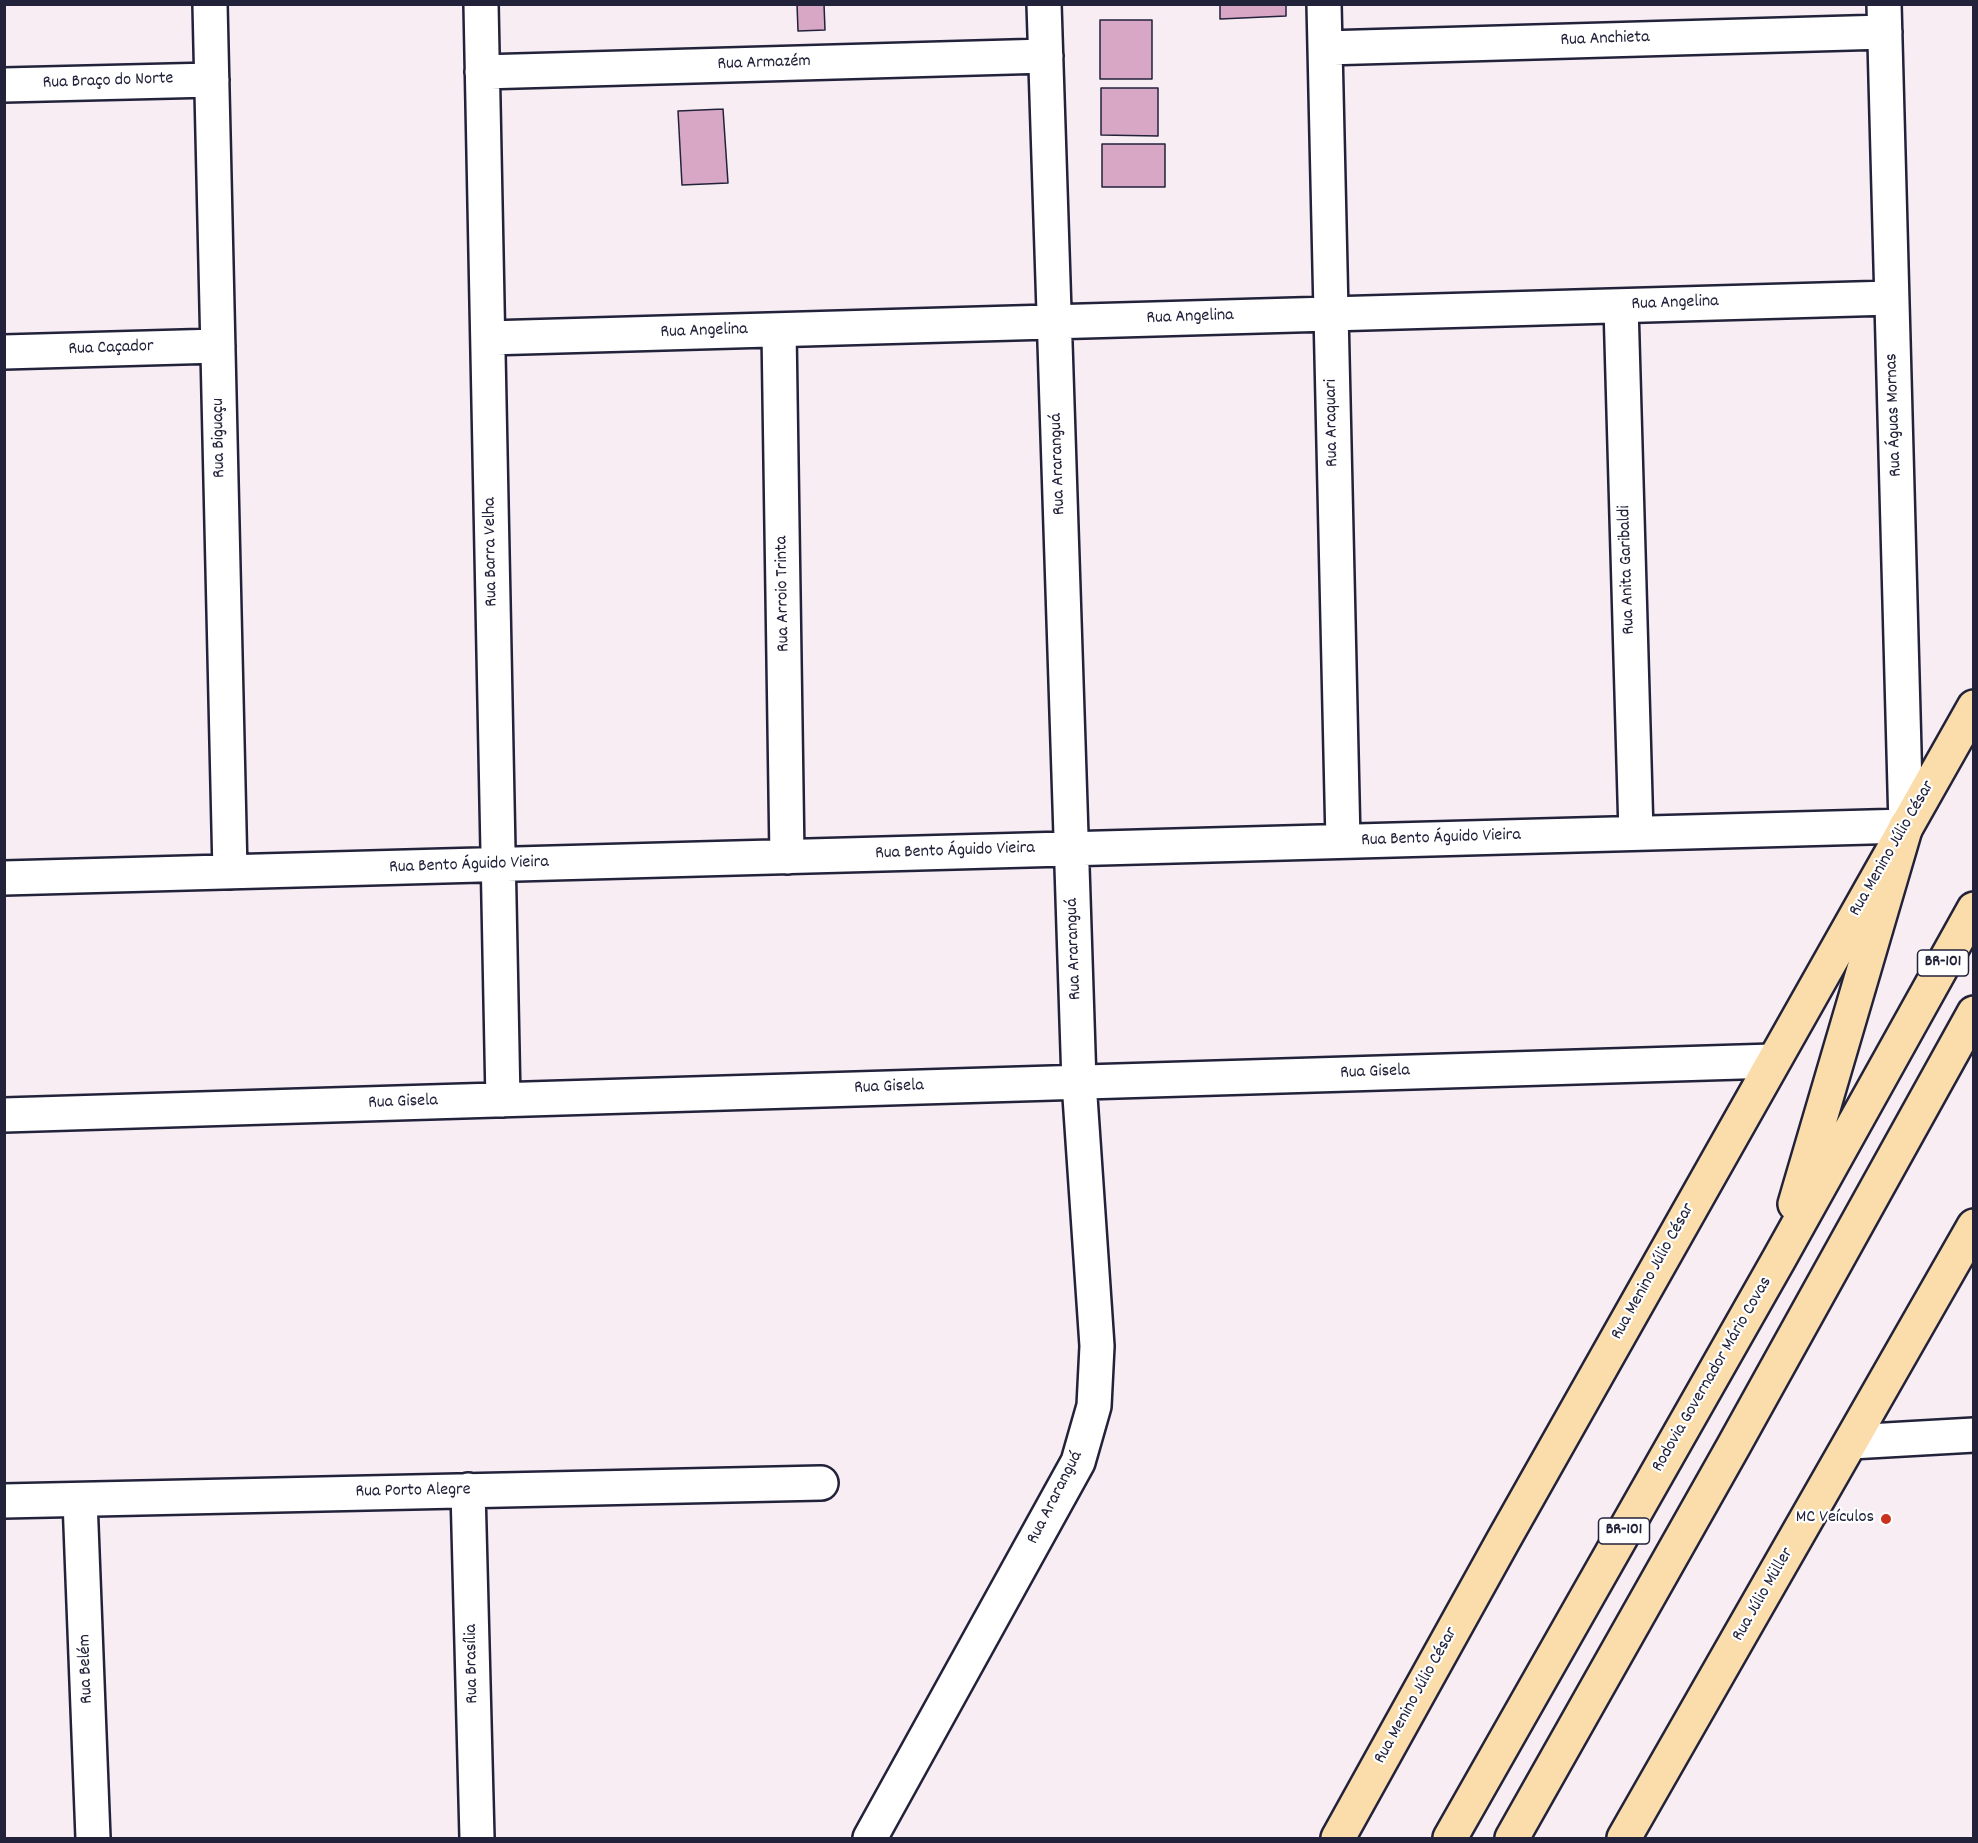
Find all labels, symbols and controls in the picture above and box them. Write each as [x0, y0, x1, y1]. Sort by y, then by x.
street label: Rua Anchieta [1560, 28, 1650, 52]
street label: Rua Armazém [717, 52, 811, 76]
street label: Rua Braço do Norte [42, 69, 174, 95]
street label: Rua Angelina [1631, 292, 1719, 316]
street label: Rua Angelina [1146, 306, 1234, 330]
street label: Rua Angelina [660, 320, 748, 344]
street label: Rua Caçador [68, 337, 154, 361]
street label: Rua Águas Mornas [1882, 353, 1908, 477]
street label: Rua Araquari [1321, 379, 1345, 467]
street label: Rua Biguaçu [209, 398, 231, 478]
street label: Rua Araranguá [1046, 413, 1072, 515]
street label: Rua Barra Velha [480, 497, 504, 607]
street label: Rua Anita Garibaldi [1615, 505, 1641, 635]
street label: Rua Arroio Trinta [772, 536, 796, 652]
street label: Rua Menino Júlio César [1845, 777, 1941, 921]
street label: Rua Bento Águido Vieira [1361, 825, 1521, 853]
street label: Rua Bento Águido Vieira [875, 838, 1035, 866]
street label: Rua Bento Águido Vieira [389, 852, 549, 880]
street label: Rua Araranguá [1062, 898, 1088, 1000]
road number: BR-101 [1918, 950, 1968, 976]
street label: Rua Gisela [1340, 1061, 1410, 1085]
street label: Rua Gisela [854, 1076, 924, 1100]
street label: Rua Gisela [368, 1091, 438, 1115]
street label: Rua Menino Júlio César [1607, 1200, 1701, 1344]
street label: Rodovia Governador Mário Covas [1648, 1274, 1778, 1476]
street label: Rua Araranguá [1023, 1448, 1089, 1548]
street label: Rua Porto Alegre [355, 1480, 471, 1504]
place label: MC Veículos [1796, 1508, 1874, 1530]
marker: MC Veículos [1879, 1512, 1893, 1526]
road number: BR-101 [1598, 1518, 1650, 1544]
street label: Rua Júlio Müller [1729, 1544, 1799, 1646]
street label: Rua Brasília [462, 1624, 484, 1704]
street label: Rua Menino Júlio César [1370, 1624, 1464, 1768]
street label: Rua Belém [75, 1634, 99, 1704]

